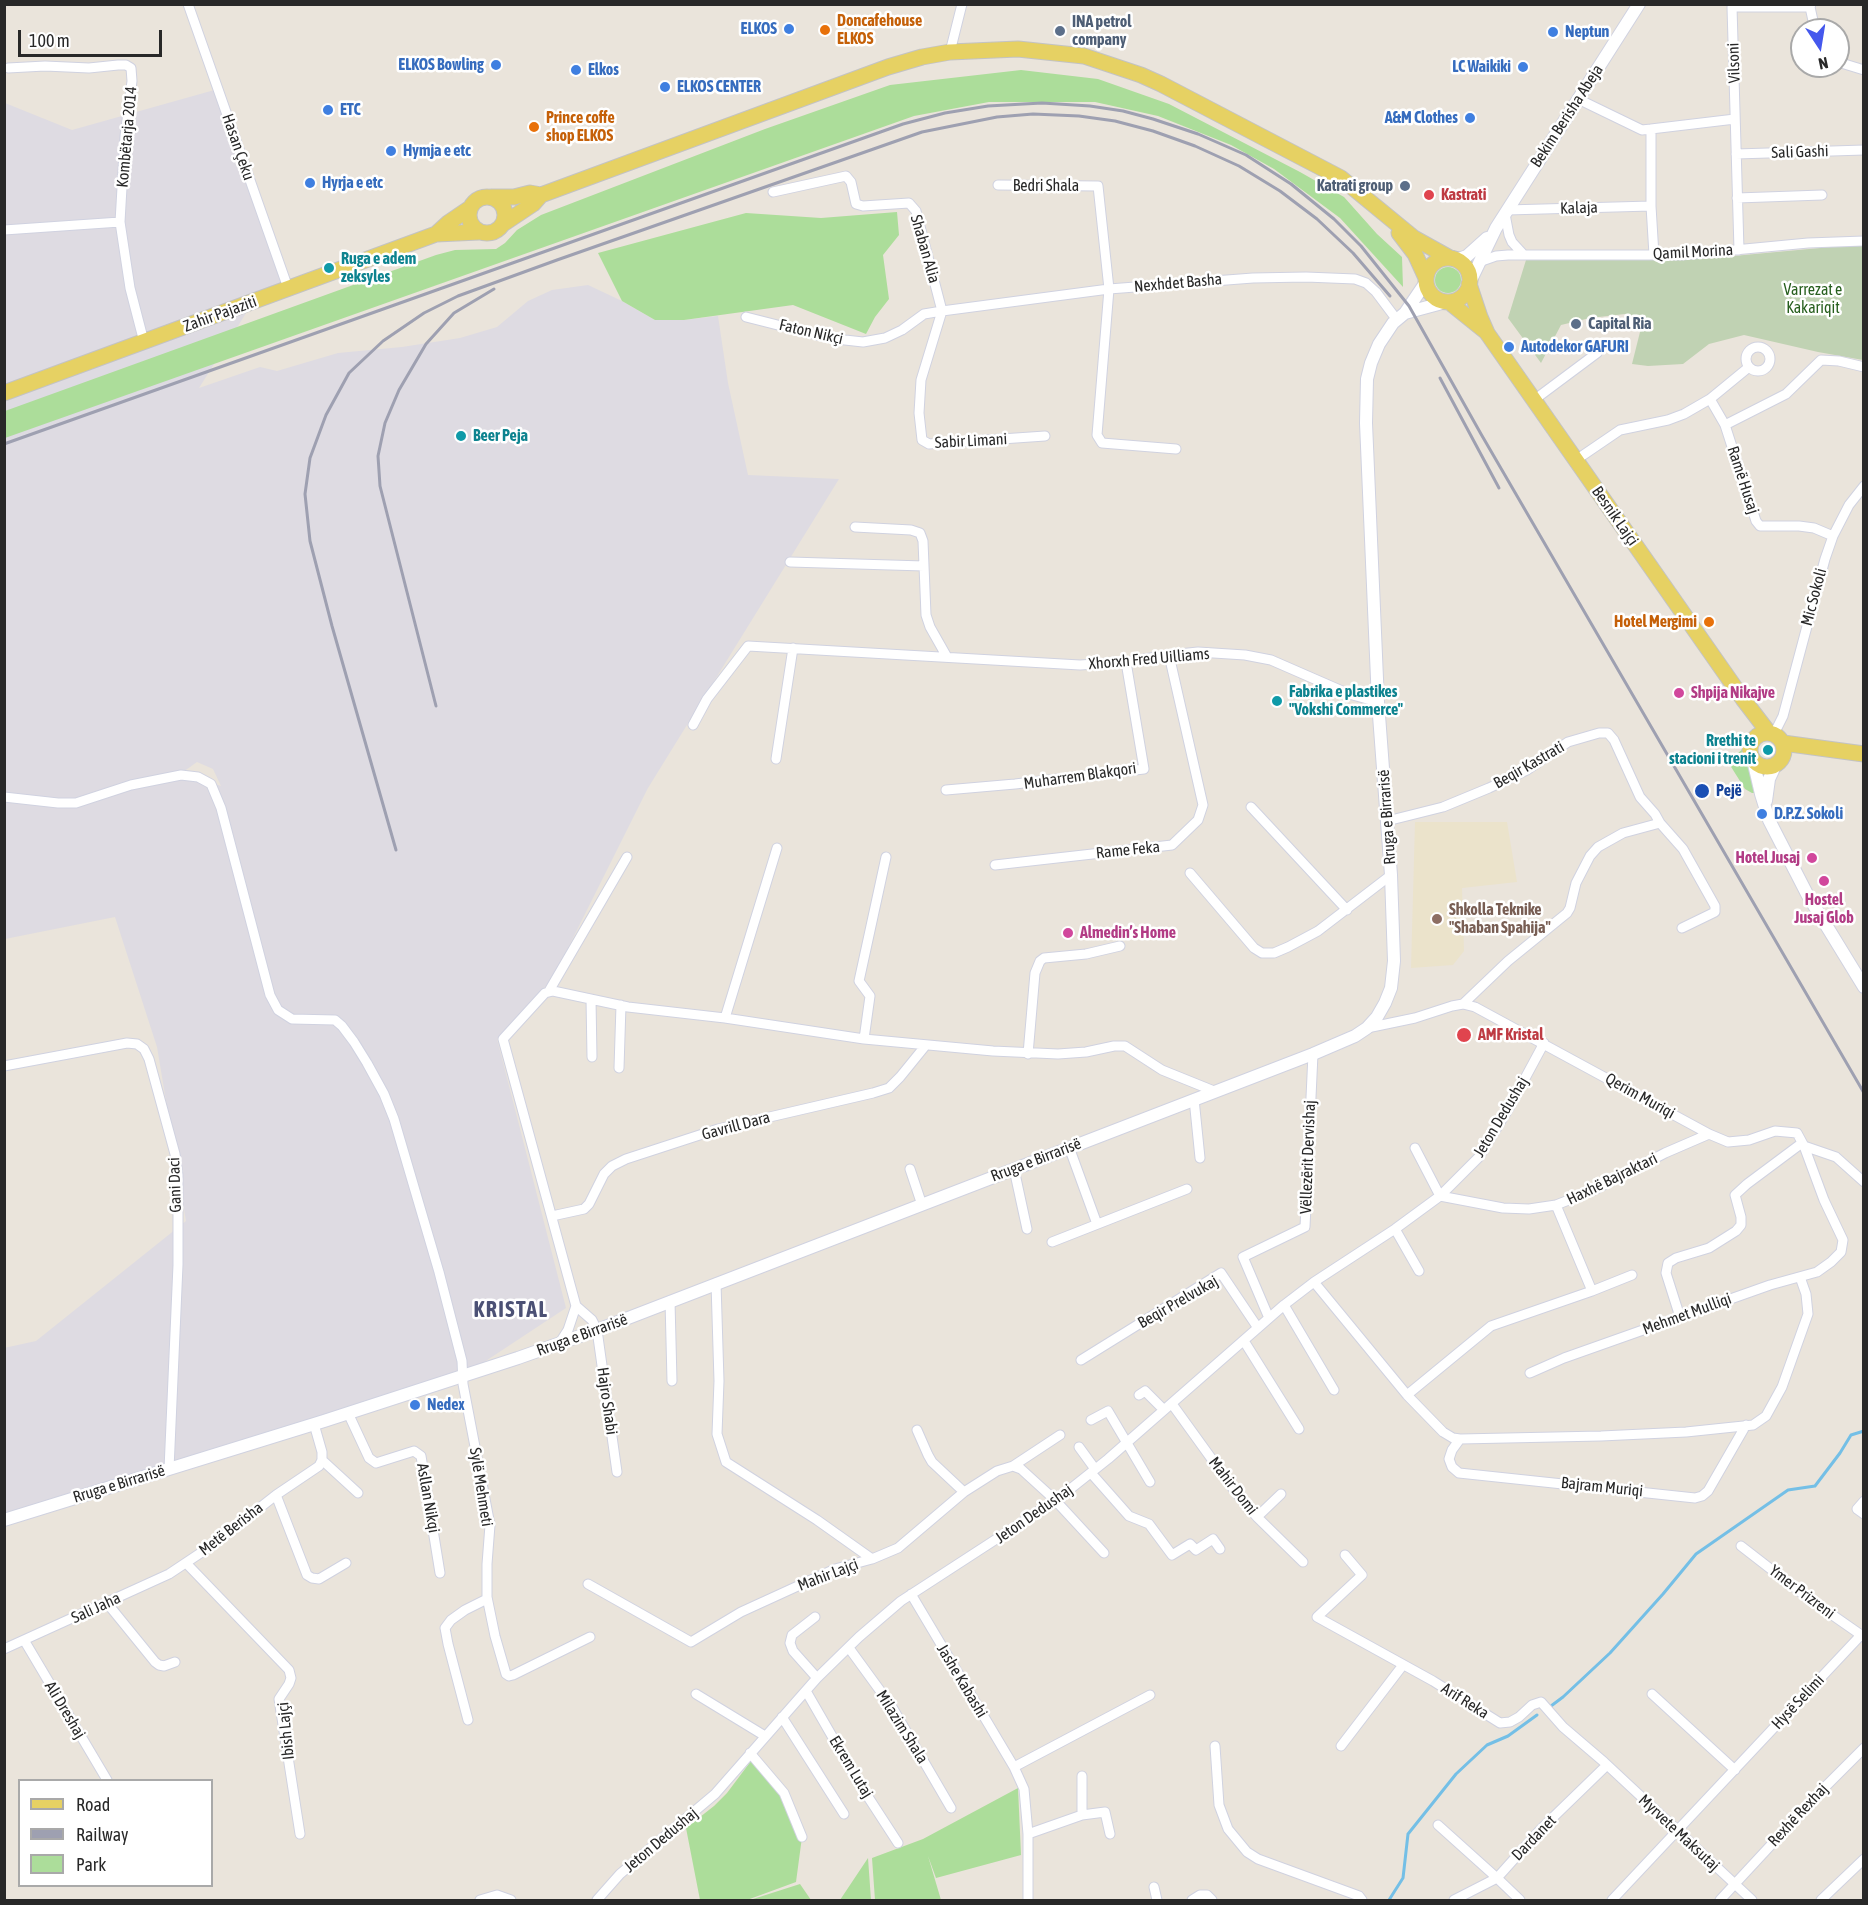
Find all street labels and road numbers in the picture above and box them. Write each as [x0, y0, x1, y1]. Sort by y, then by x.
street label: Vilsoni [1724, 42, 1744, 84]
street label: Bekim Berisha Abeja [1527, 61, 1607, 171]
street label: Kombëtarja 2014 [113, 86, 141, 188]
street label: Hasan Çeku [218, 111, 258, 183]
street label: Sali Gashi [1771, 141, 1829, 163]
street label: Bedri Shala [1013, 176, 1079, 196]
street label: Kalaja [1560, 198, 1598, 218]
street label: Shaban Alia [906, 213, 944, 285]
street label: Qamil Morina [1652, 240, 1734, 264]
street label: Nexhdet Basha [1133, 270, 1223, 296]
street label: Zahir Pajaziti [181, 292, 259, 336]
street label: Faton Nikçi [777, 315, 845, 349]
street label: Sabir Limani [934, 430, 1008, 452]
street label: Ramë Husaj [1723, 444, 1763, 516]
street label: Besnik Lajçi [1588, 483, 1642, 549]
street label: Mic Sokoli [1797, 566, 1831, 628]
street label: Xhorxh Fred Uilliams [1088, 644, 1210, 674]
street label: Beqir Kastrati [1490, 737, 1568, 793]
street label: Muharrem Blakqori [1022, 759, 1138, 793]
street label: Rruga e Birrarisë [1374, 769, 1400, 865]
street label: Rame Feka [1095, 837, 1161, 863]
street label: Qerim Muriqi [1602, 1069, 1678, 1123]
street label: Jeton Dedushaj [1470, 1073, 1532, 1161]
street label: Vëllezërit Dervishaj [1296, 1100, 1320, 1214]
street label: Gavrill Dara [700, 1108, 772, 1144]
street label: Rruga e Birrarisë [988, 1134, 1084, 1186]
street label: Haxhë Bajraktari [1564, 1149, 1660, 1209]
street label: Gani Daci [164, 1157, 186, 1213]
street label: Beqir Prelvukaj [1135, 1271, 1221, 1333]
street label: Mehmet Mulliqi [1640, 1289, 1734, 1339]
street label: Rruga e Birrarisë [534, 1310, 630, 1360]
street label: Hajro Shabi [593, 1366, 621, 1436]
street label: Sylë Mehmeti [465, 1446, 497, 1528]
street label: Mahir Domi [1204, 1453, 1262, 1519]
street label: Rruga e Birrarisë [71, 1461, 167, 1507]
street label: Asllan Nikqi [412, 1462, 444, 1534]
street label: Bajram Muriqi [1560, 1473, 1644, 1501]
street label: Jeton Dedushaj [992, 1480, 1076, 1548]
street label: Metë Berisha [195, 1498, 267, 1560]
street label: Mahir Lajçi [795, 1555, 861, 1595]
street label: Ymer Prizreni [1765, 1561, 1839, 1623]
street label: Sali Jaha [68, 1588, 124, 1628]
street label: Jashe Kabashi [933, 1641, 991, 1721]
street label: Hysë Selimi [1768, 1671, 1828, 1733]
street label: Ali Dreshaj [40, 1678, 90, 1742]
street label: Arif Reka [1438, 1679, 1492, 1723]
street label: Milazim Shala [872, 1687, 932, 1767]
street label: Ibish Lajçi [273, 1701, 299, 1761]
street label: Ekrem Lutaj [825, 1732, 877, 1802]
street label: Rexhë Rexhaj [1764, 1779, 1832, 1851]
street label: Myrvete Maksutaj [1634, 1791, 1724, 1875]
street label: Jeton Dedushaj [620, 1804, 702, 1876]
street label: Dardanet [1508, 1811, 1560, 1865]

